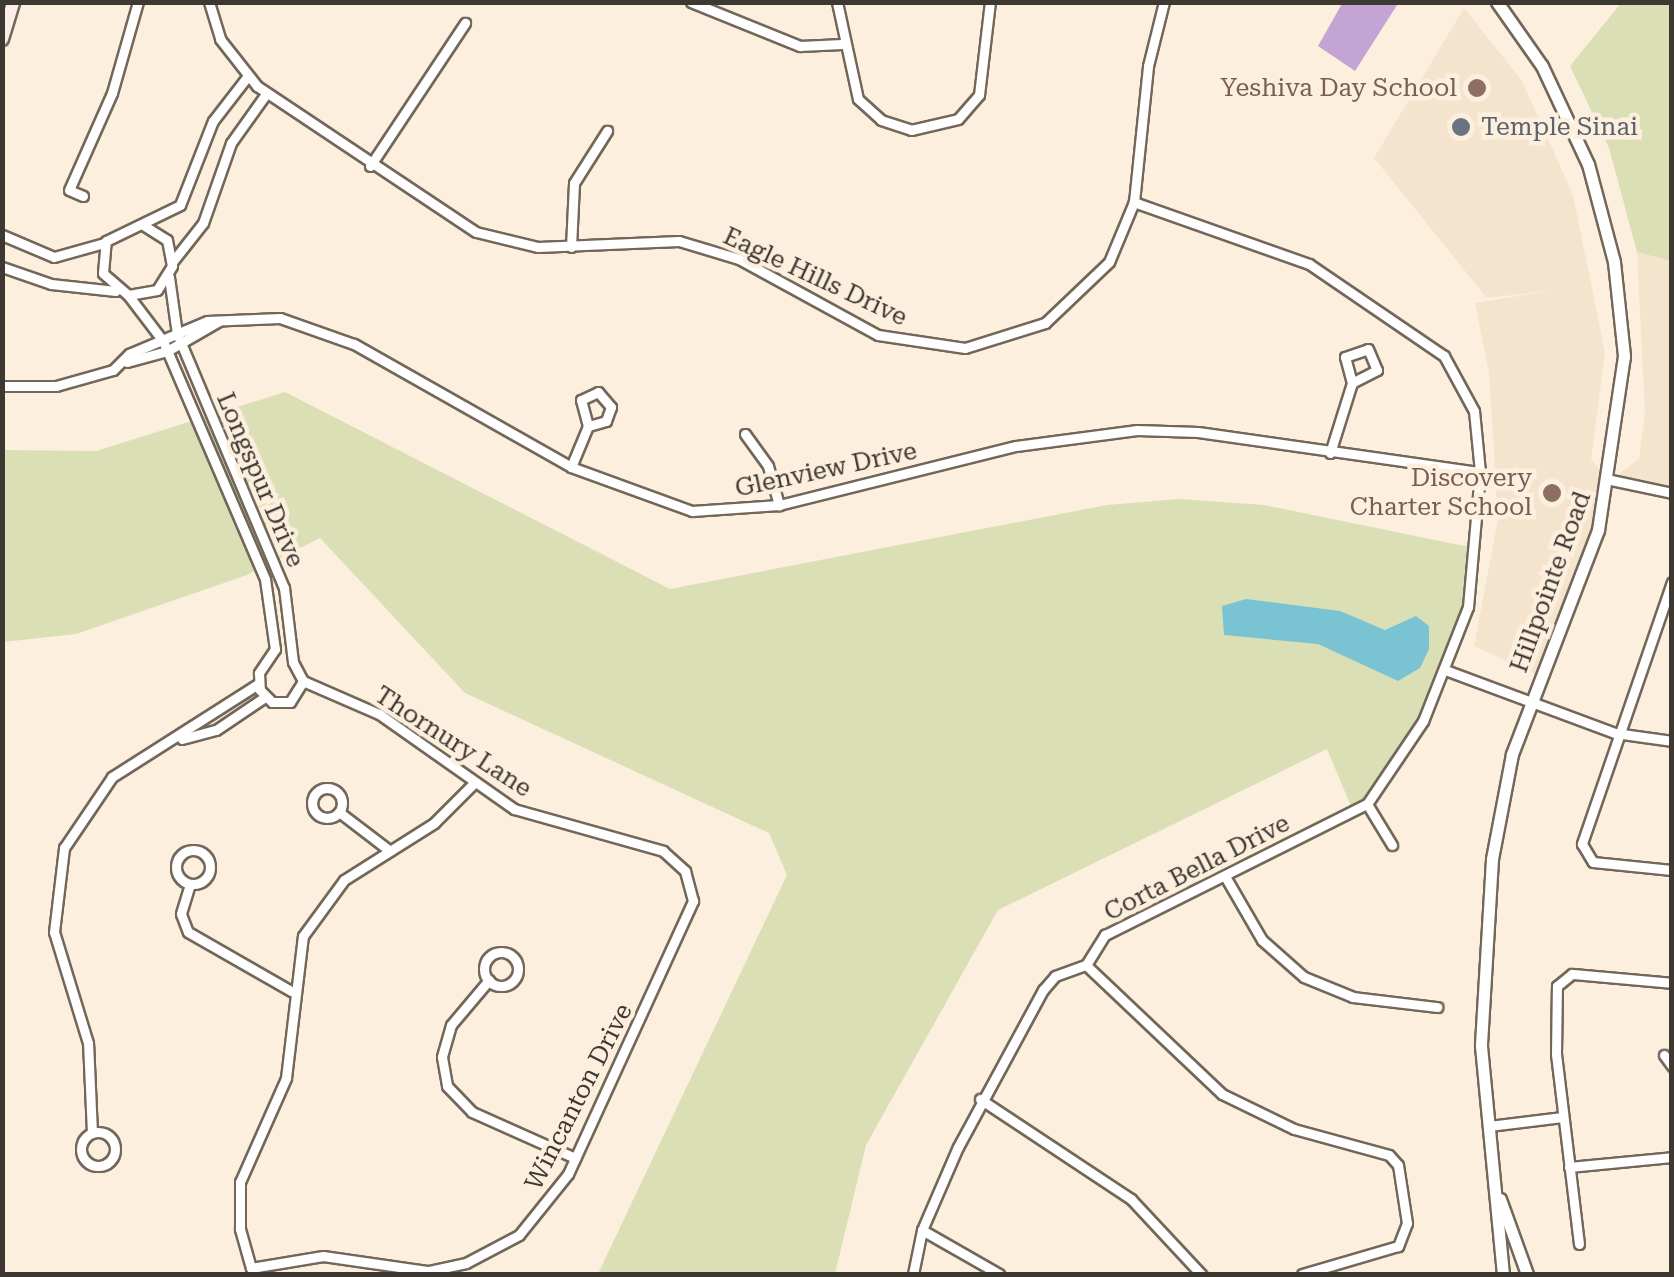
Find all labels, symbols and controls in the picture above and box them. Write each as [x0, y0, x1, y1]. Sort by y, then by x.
place label: Yeshiva Day School [1220, 73, 1457, 103]
marker: Yeshiva Day School [1466, 77, 1488, 99]
place label: Temple Sinai [1481, 112, 1638, 142]
marker: Temple Sinai [1450, 116, 1472, 138]
street label: Eagle Hills Drive [718, 221, 912, 333]
street label: Longspur Drive [210, 388, 310, 572]
street label: Glenview Drive [732, 436, 920, 504]
place label: Discovery Charter School [1350, 464, 1532, 523]
marker: Discovery Charter School [1541, 482, 1563, 504]
street label: Hillpointe Road [1504, 487, 1598, 677]
street label: Thornury Lane [369, 680, 537, 804]
street label: Corta Bella Drive [1099, 808, 1295, 928]
street label: Wincanton Drive [519, 999, 639, 1195]

